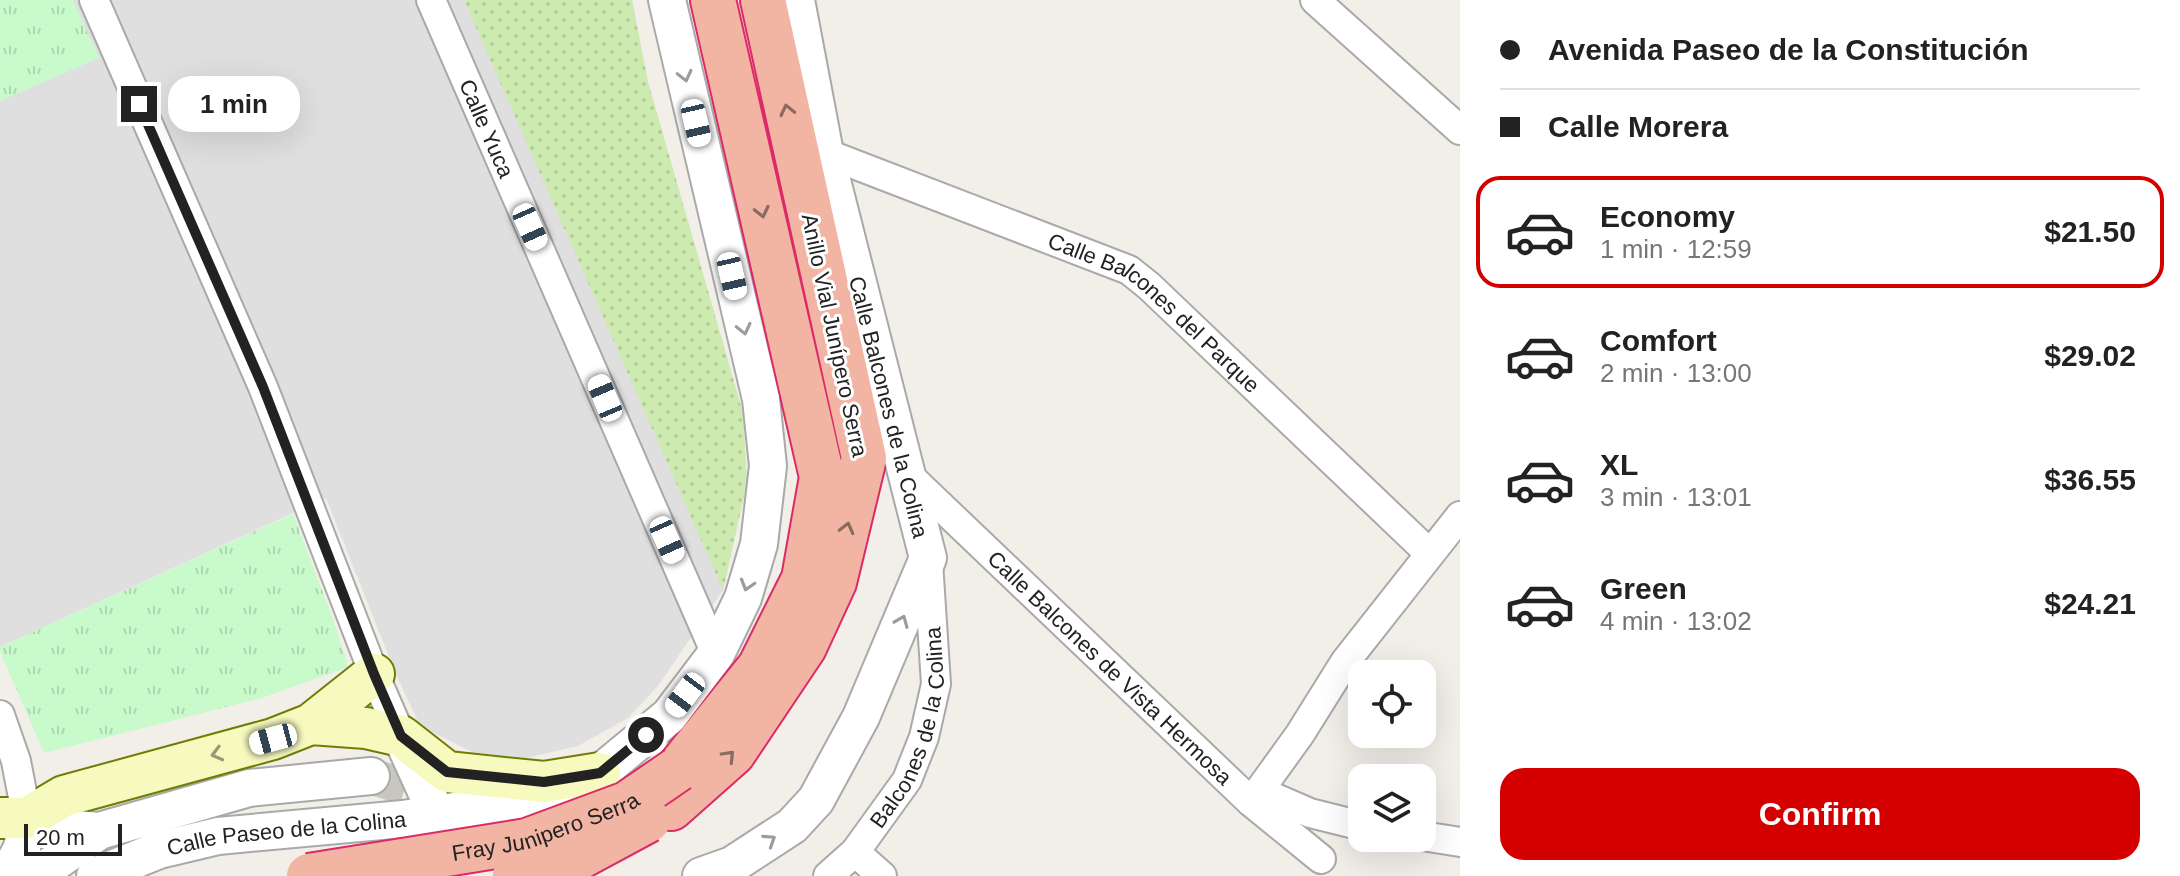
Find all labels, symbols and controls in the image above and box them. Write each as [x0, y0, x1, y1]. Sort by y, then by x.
text: Avenida Paseo de la Constitución [1548, 33, 2029, 66]
one-way arrow [676, 69, 693, 82]
street label: Calle Yuca [454, 75, 519, 182]
callout: 1 min [167, 76, 299, 132]
route end [121, 86, 157, 122]
text: 1 min [200, 89, 268, 119]
car [679, 97, 713, 149]
one-way arrow [779, 104, 796, 118]
text: Calle Morera [1548, 110, 1728, 143]
icon: car [1504, 196, 1576, 268]
car [509, 200, 551, 254]
text: Economy [1600, 200, 1735, 233]
one-way arrow [753, 205, 770, 219]
street label: Anillo Vial Junípero Serra [797, 211, 873, 460]
text: $21.50 [2044, 215, 2136, 248]
street label: Calle Balcones del Parque [1045, 228, 1265, 398]
text: 1 min · 12:59 [1600, 234, 1752, 264]
car [715, 250, 749, 302]
street label: Calle Balcones de la Colina [844, 274, 933, 541]
icon: car [1504, 320, 1576, 392]
one-way arrow [735, 322, 752, 335]
text: Comfort [1600, 324, 1717, 357]
text: $29.02 [2044, 339, 2136, 372]
text: 2 min · 13:00 [1600, 358, 1752, 388]
car [585, 371, 625, 425]
icon: car [1504, 444, 1576, 516]
text: XL [1600, 448, 1638, 481]
text: $36.55 [2044, 463, 2136, 496]
text: 3 min · 13:01 [1600, 482, 1752, 512]
car [646, 513, 688, 567]
one-way arrow [838, 521, 855, 535]
street label: Calle Balcones de Vista Hermosa [983, 546, 1237, 791]
icon: car [1504, 568, 1576, 640]
text: Green [1600, 572, 1687, 605]
one-way arrow [740, 577, 756, 591]
text: $24.21 [2044, 587, 2136, 620]
text: 4 min · 13:02 [1600, 606, 1752, 636]
one-way arrow [892, 615, 908, 629]
street label: Balcones de la Colina [865, 626, 949, 833]
map controls [1348, 660, 1436, 852]
button: locate [1348, 660, 1436, 748]
car [661, 669, 709, 721]
route start [628, 717, 664, 753]
car [247, 721, 299, 757]
one-way arrow [210, 745, 224, 761]
one-way arrow [719, 751, 734, 765]
button: layers [1348, 764, 1436, 852]
button: Confirm [1500, 768, 2140, 860]
street label: Fray Junipero Serra [450, 787, 645, 866]
street label: Calle Paseo de la Colina [164, 807, 408, 861]
scale bar [24, 820, 122, 856]
text: 20 m [36, 825, 85, 850]
one-way arrow [761, 835, 776, 850]

